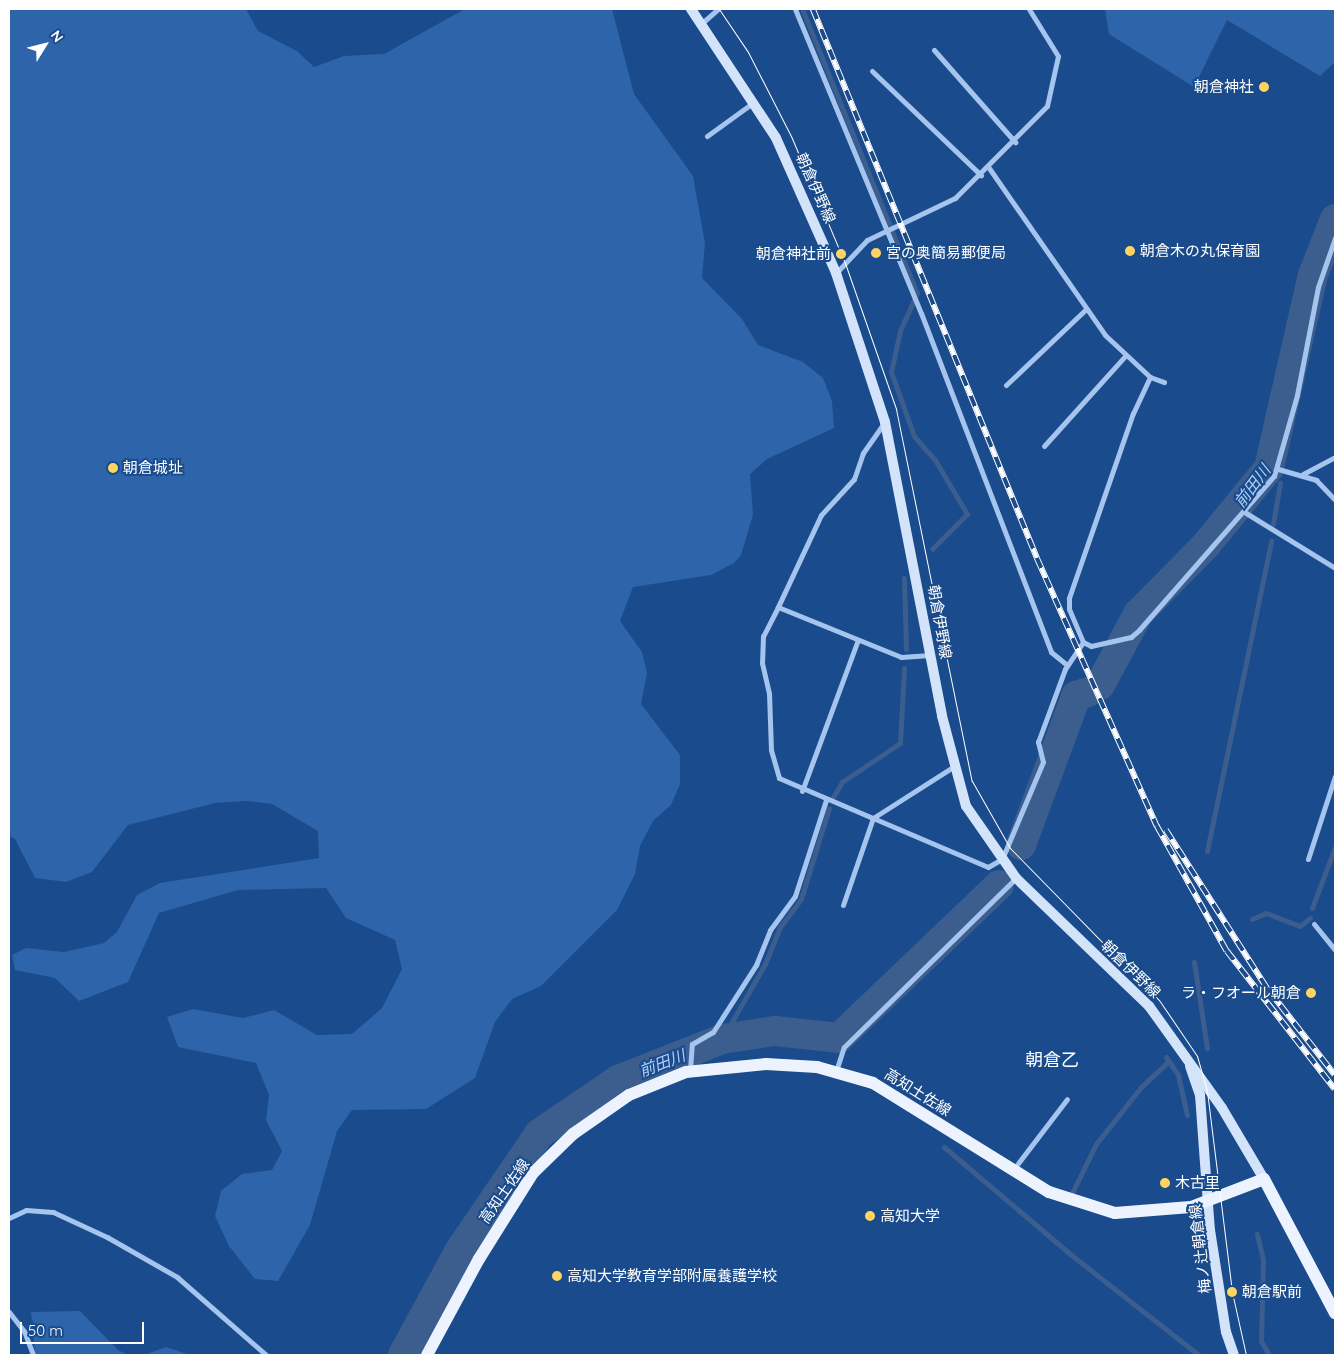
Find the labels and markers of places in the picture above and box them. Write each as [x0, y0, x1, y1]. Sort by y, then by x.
place label: 朝倉神社 [1194, 78, 1254, 96]
marker: 朝倉神社 [1258, 81, 1270, 93]
place label: 朝倉木の丸保育園 [1140, 242, 1260, 260]
place label: 宮の奥簡易郵便局 [886, 244, 1006, 262]
place label: 朝倉神社前 [756, 245, 831, 263]
marker: 朝倉木の丸保育園 [1124, 245, 1136, 257]
marker: 宮の奥簡易郵便局 [870, 247, 882, 259]
marker: 朝倉神社前 [835, 248, 847, 260]
place label: 朝倉城址 [123, 459, 183, 477]
marker: 朝倉城址 [107, 462, 119, 474]
place label: ラ・フオール朝倉 [1181, 984, 1301, 1002]
marker: ラ・フオール朝倉 [1305, 987, 1317, 999]
place label: 木古里 [1175, 1174, 1220, 1192]
marker: 木古里 [1159, 1177, 1171, 1189]
place label: 高知大学 [880, 1207, 940, 1225]
marker: 高知大学 [864, 1210, 876, 1222]
place label: 高知大学教育学部附属養護学校 [567, 1267, 777, 1285]
marker: 高知大学教育学部附属養護学校 [551, 1270, 563, 1282]
place label: 朝倉駅前 [1242, 1283, 1302, 1301]
marker: 朝倉駅前 [1226, 1286, 1238, 1298]

